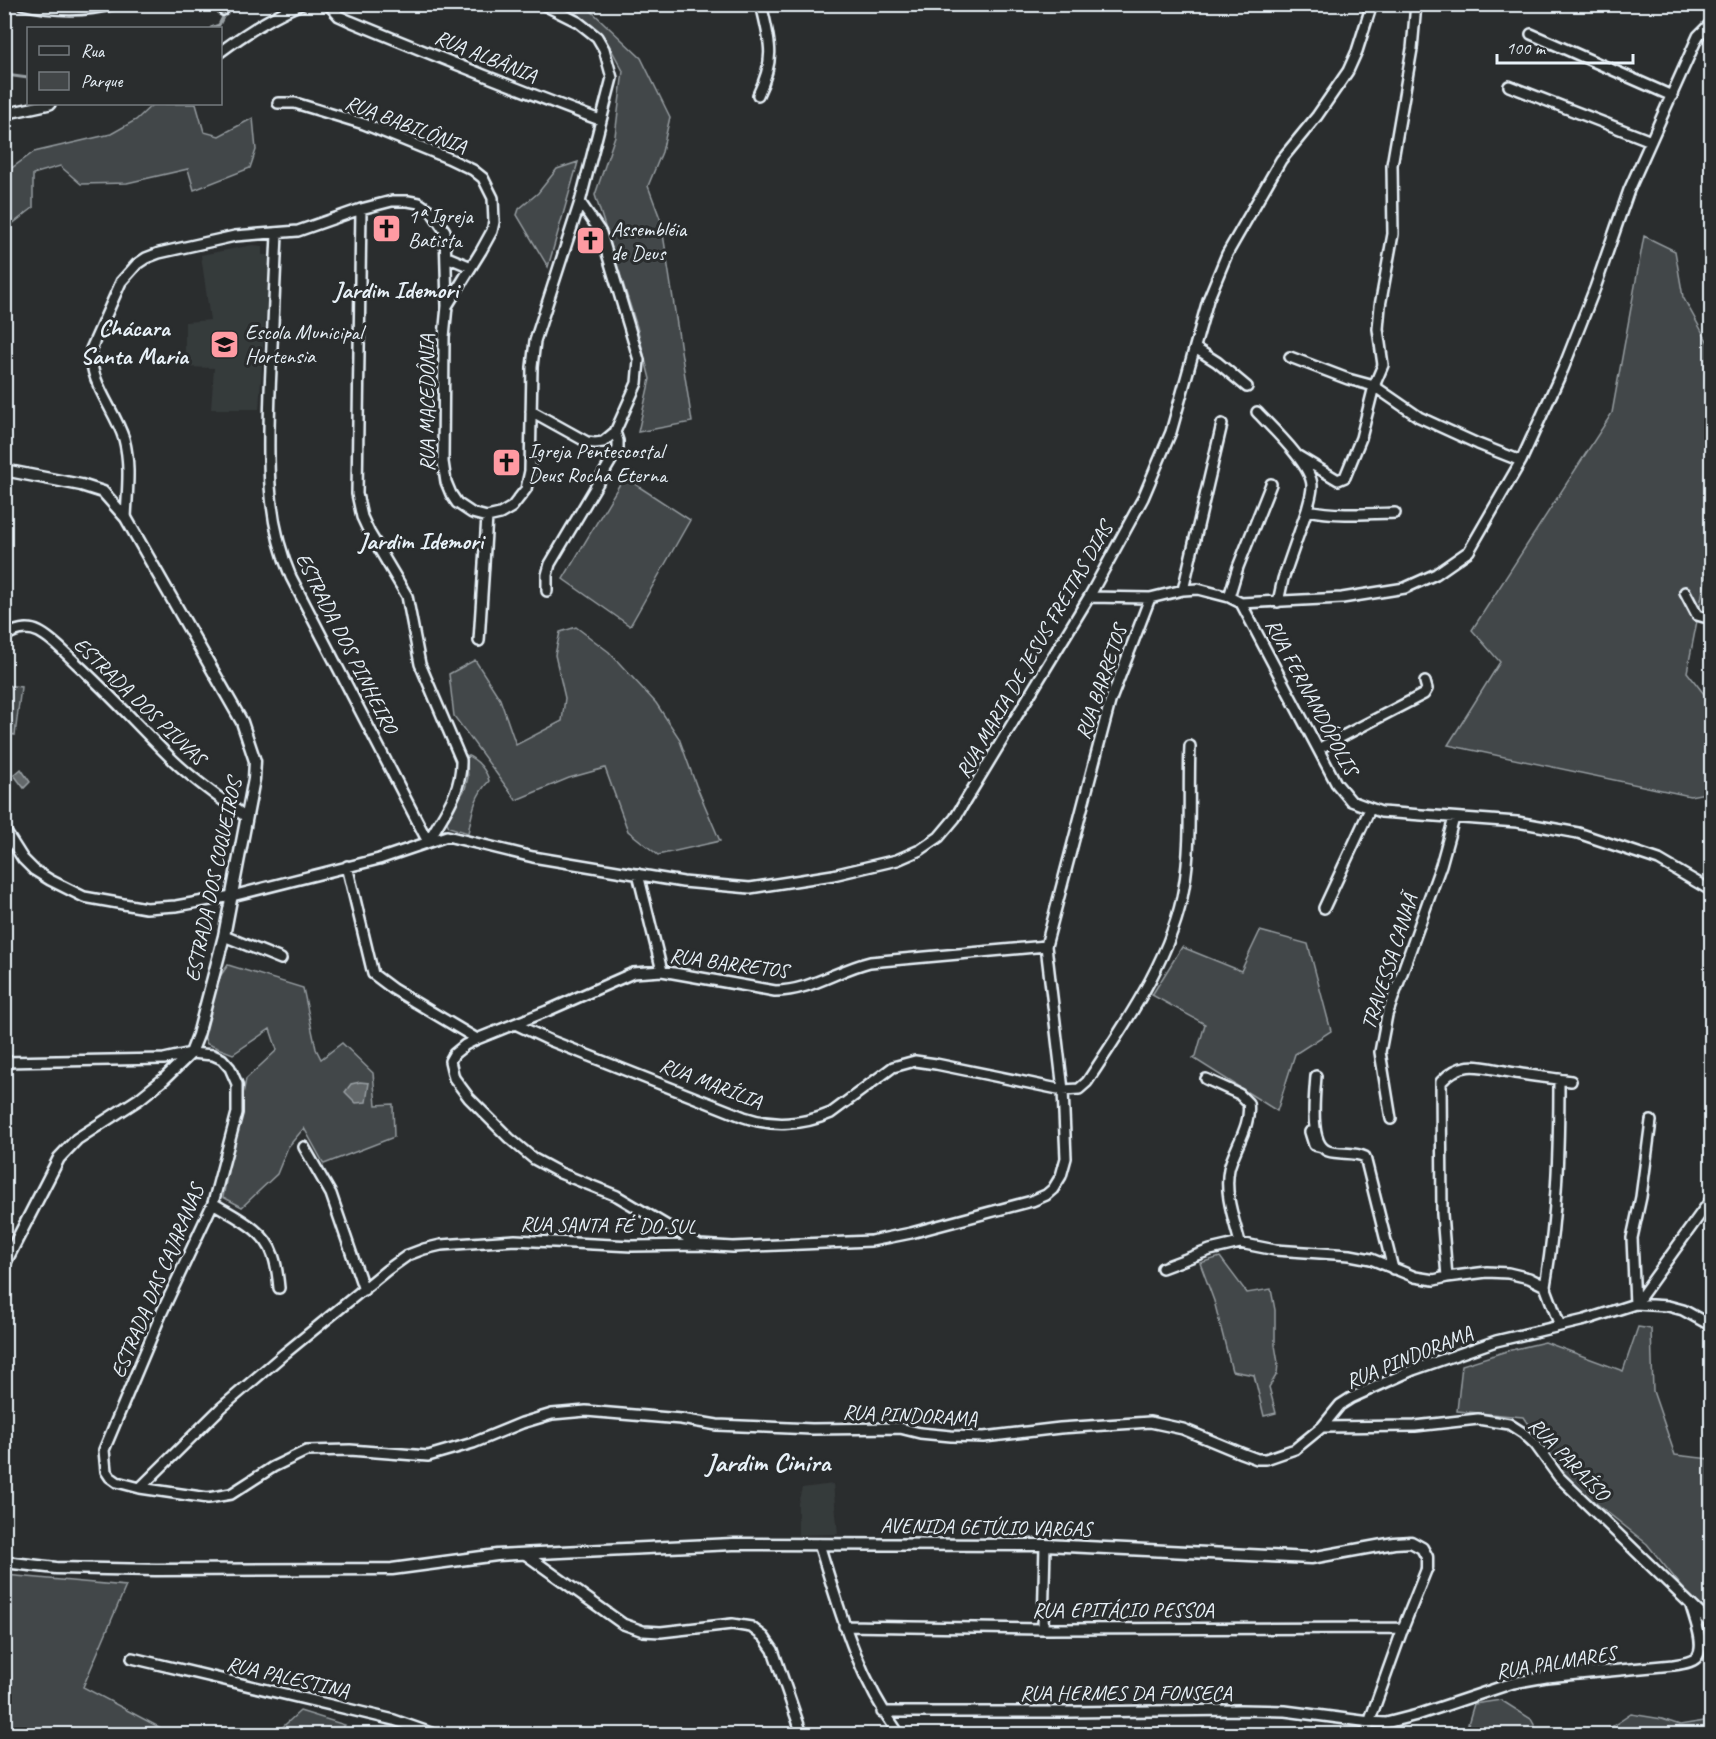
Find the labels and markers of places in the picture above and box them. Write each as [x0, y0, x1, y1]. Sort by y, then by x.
place label: 1ª Igreja Batista [408, 203, 474, 253]
church icon: 1ª Igreja Batista [371, 212, 403, 244]
place label: Assembléia de Deus [611, 216, 688, 266]
church icon: Assembléia de Deus [574, 225, 606, 257]
place label: Escola Municipal Hortensia [245, 319, 366, 369]
school or university icon: Escola Municipal Hortensia [208, 328, 240, 360]
place label: Igreja Pentescostal Deus Rocha Eterna [528, 438, 669, 488]
church icon: Igreja Pentescostal Deus Rocha Eterna [491, 447, 523, 479]

